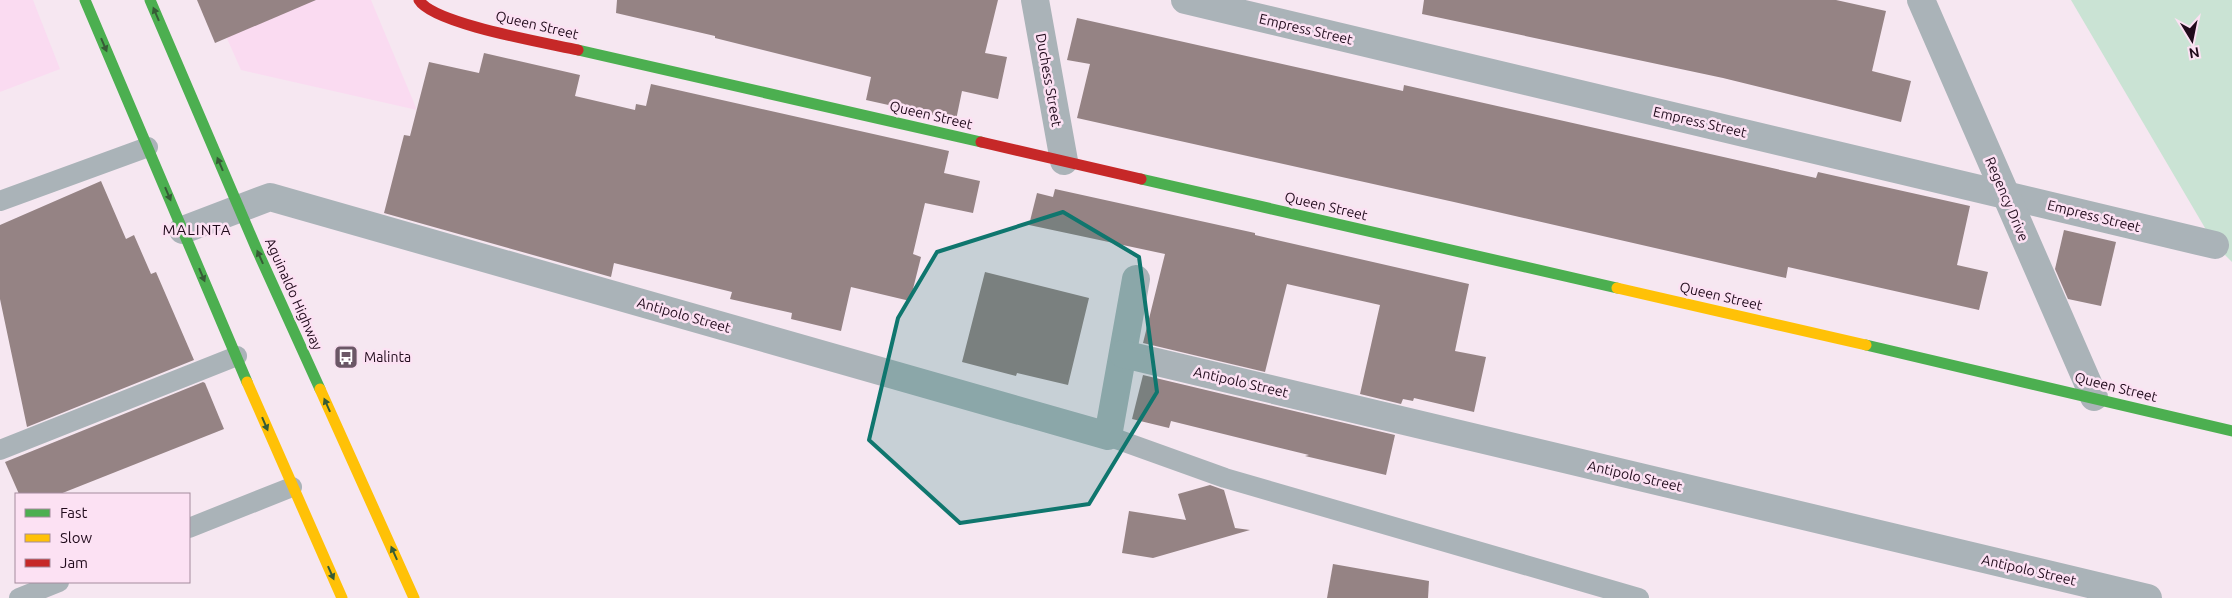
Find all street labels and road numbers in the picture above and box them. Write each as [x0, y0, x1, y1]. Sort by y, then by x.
street label: Queen Street [494, 8, 580, 42]
street label: Empress Street [1258, 10, 1355, 48]
street label: Duchess Street [1033, 32, 1065, 128]
street label: Queen Street [888, 98, 974, 132]
street label: Empress Street [1652, 103, 1749, 141]
street label: Regency Drive [1982, 154, 2032, 244]
street label: Queen Street [1283, 189, 1369, 223]
street label: Empress Street [2046, 197, 2143, 235]
street label: Aguinaldo Highway [262, 235, 326, 353]
street label: Queen Street [1678, 279, 1764, 313]
street label: Antipolo Street [635, 294, 733, 336]
street label: Antipolo Street [1192, 363, 1290, 401]
street label: Queen Street [2073, 369, 2159, 405]
street label: Antipolo Street [1586, 457, 1684, 495]
street label: Antipolo Street [1980, 551, 2078, 589]

